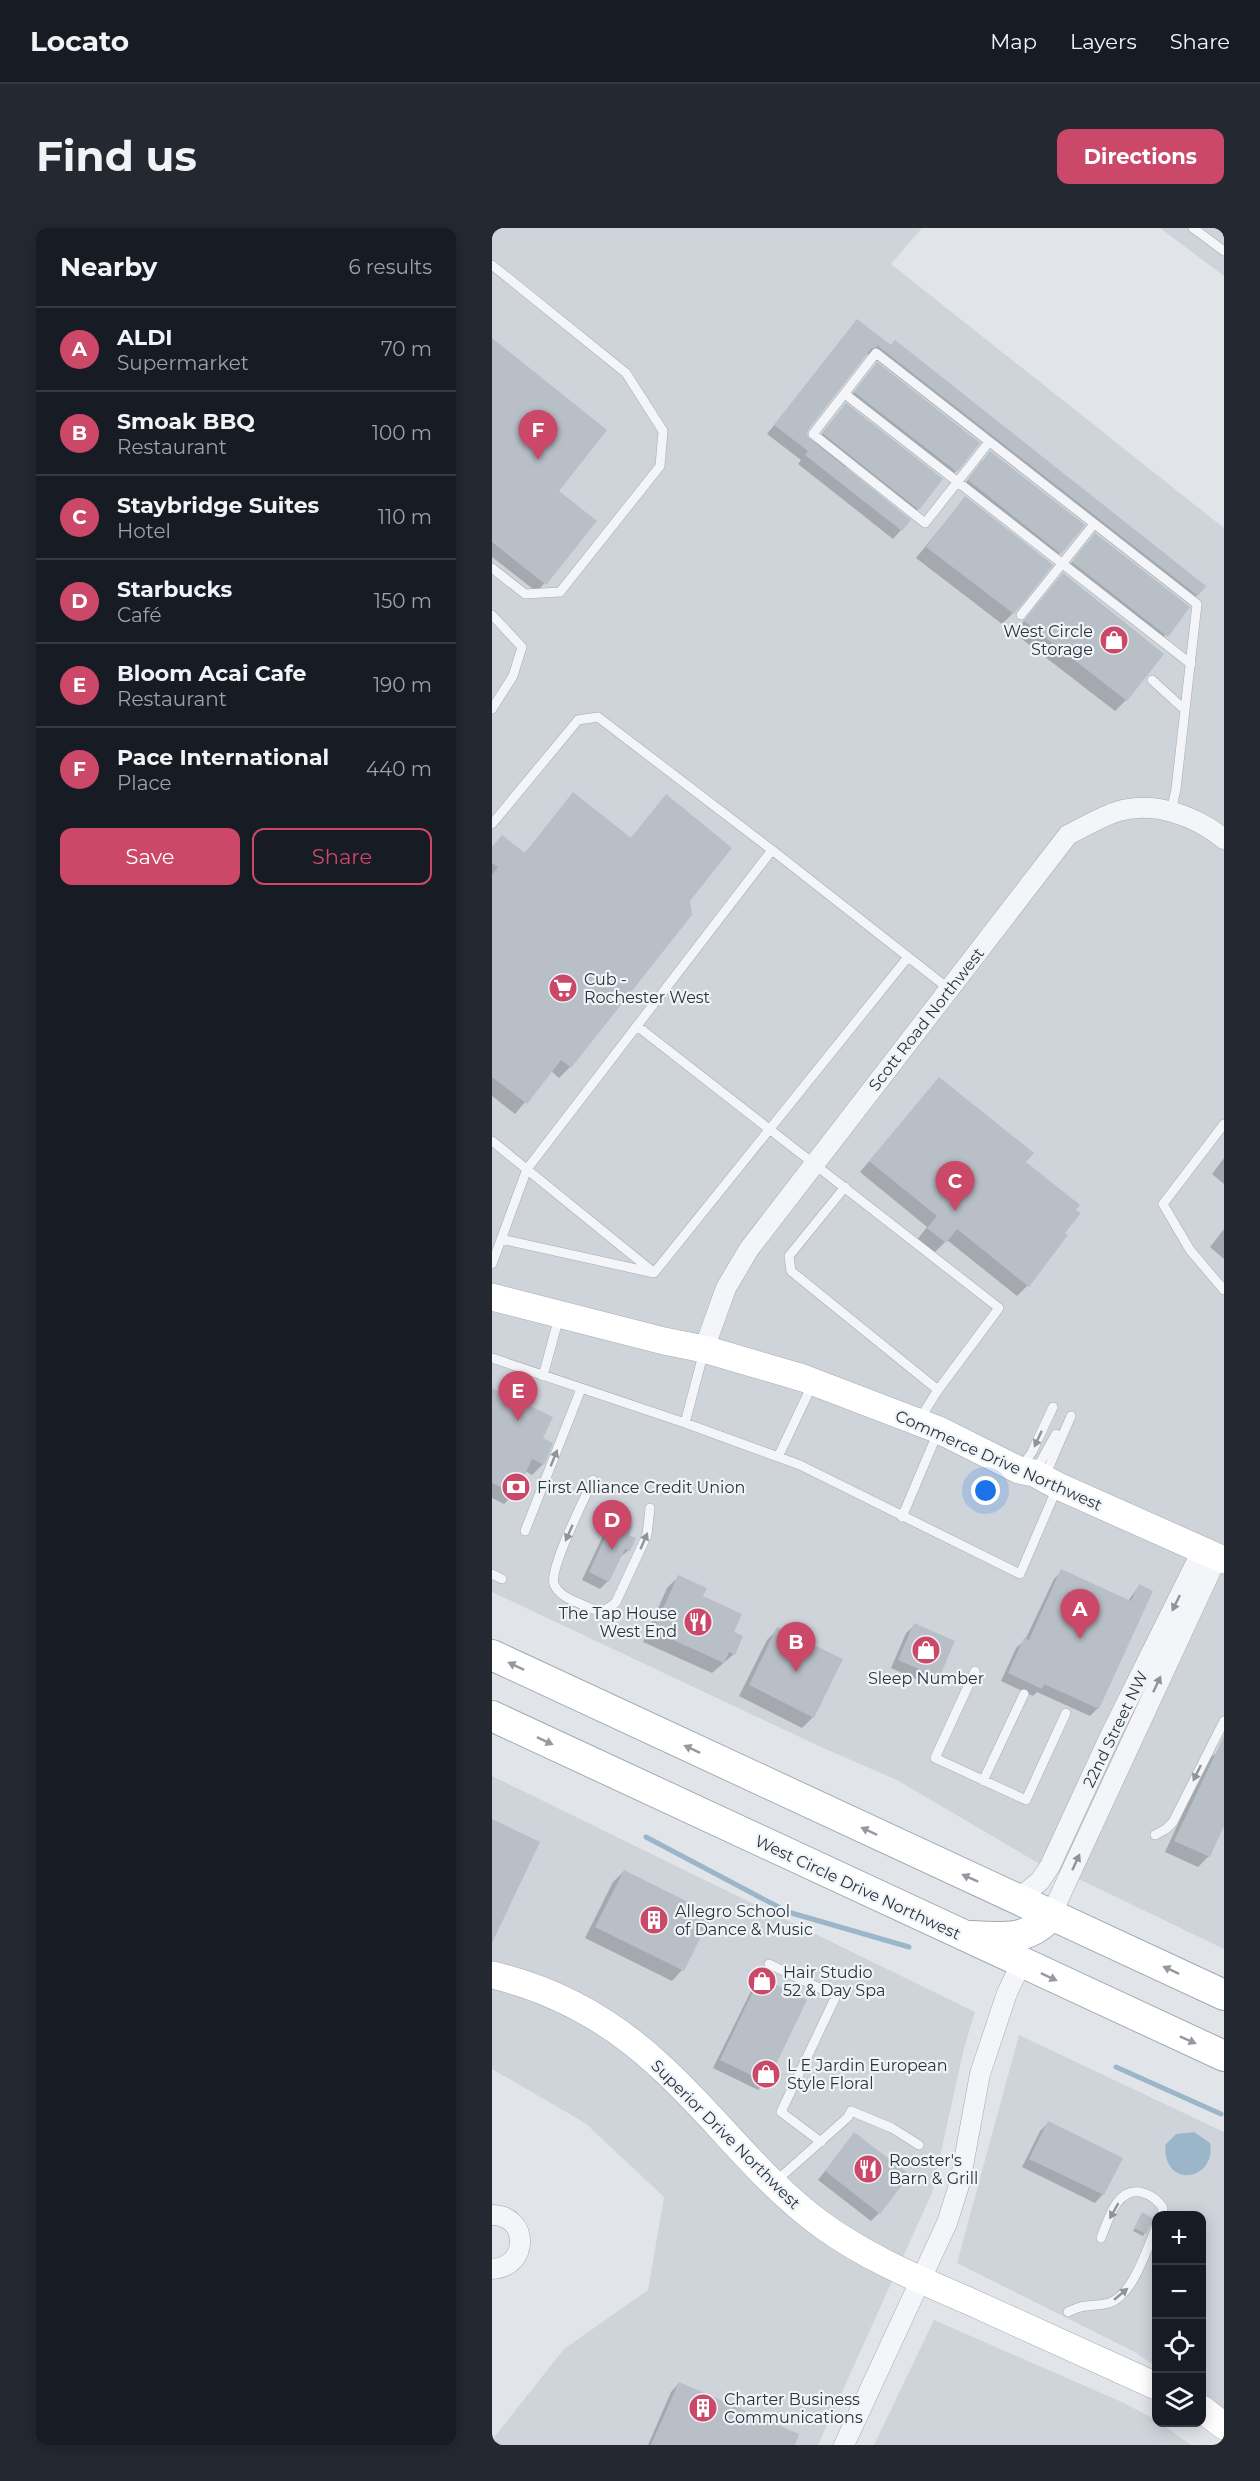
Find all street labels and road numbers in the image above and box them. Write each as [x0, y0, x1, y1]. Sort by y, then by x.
street label: Scott Road Northwest [865, 944, 988, 1095]
street label: Commerce Drive Northwest [892, 1406, 1106, 1515]
street label: 22nd Street NW [1079, 1668, 1152, 1791]
street label: West Circle Drive Northwest [752, 1831, 964, 1944]
street label: Superior Drive Northwest [647, 2056, 805, 2213]

